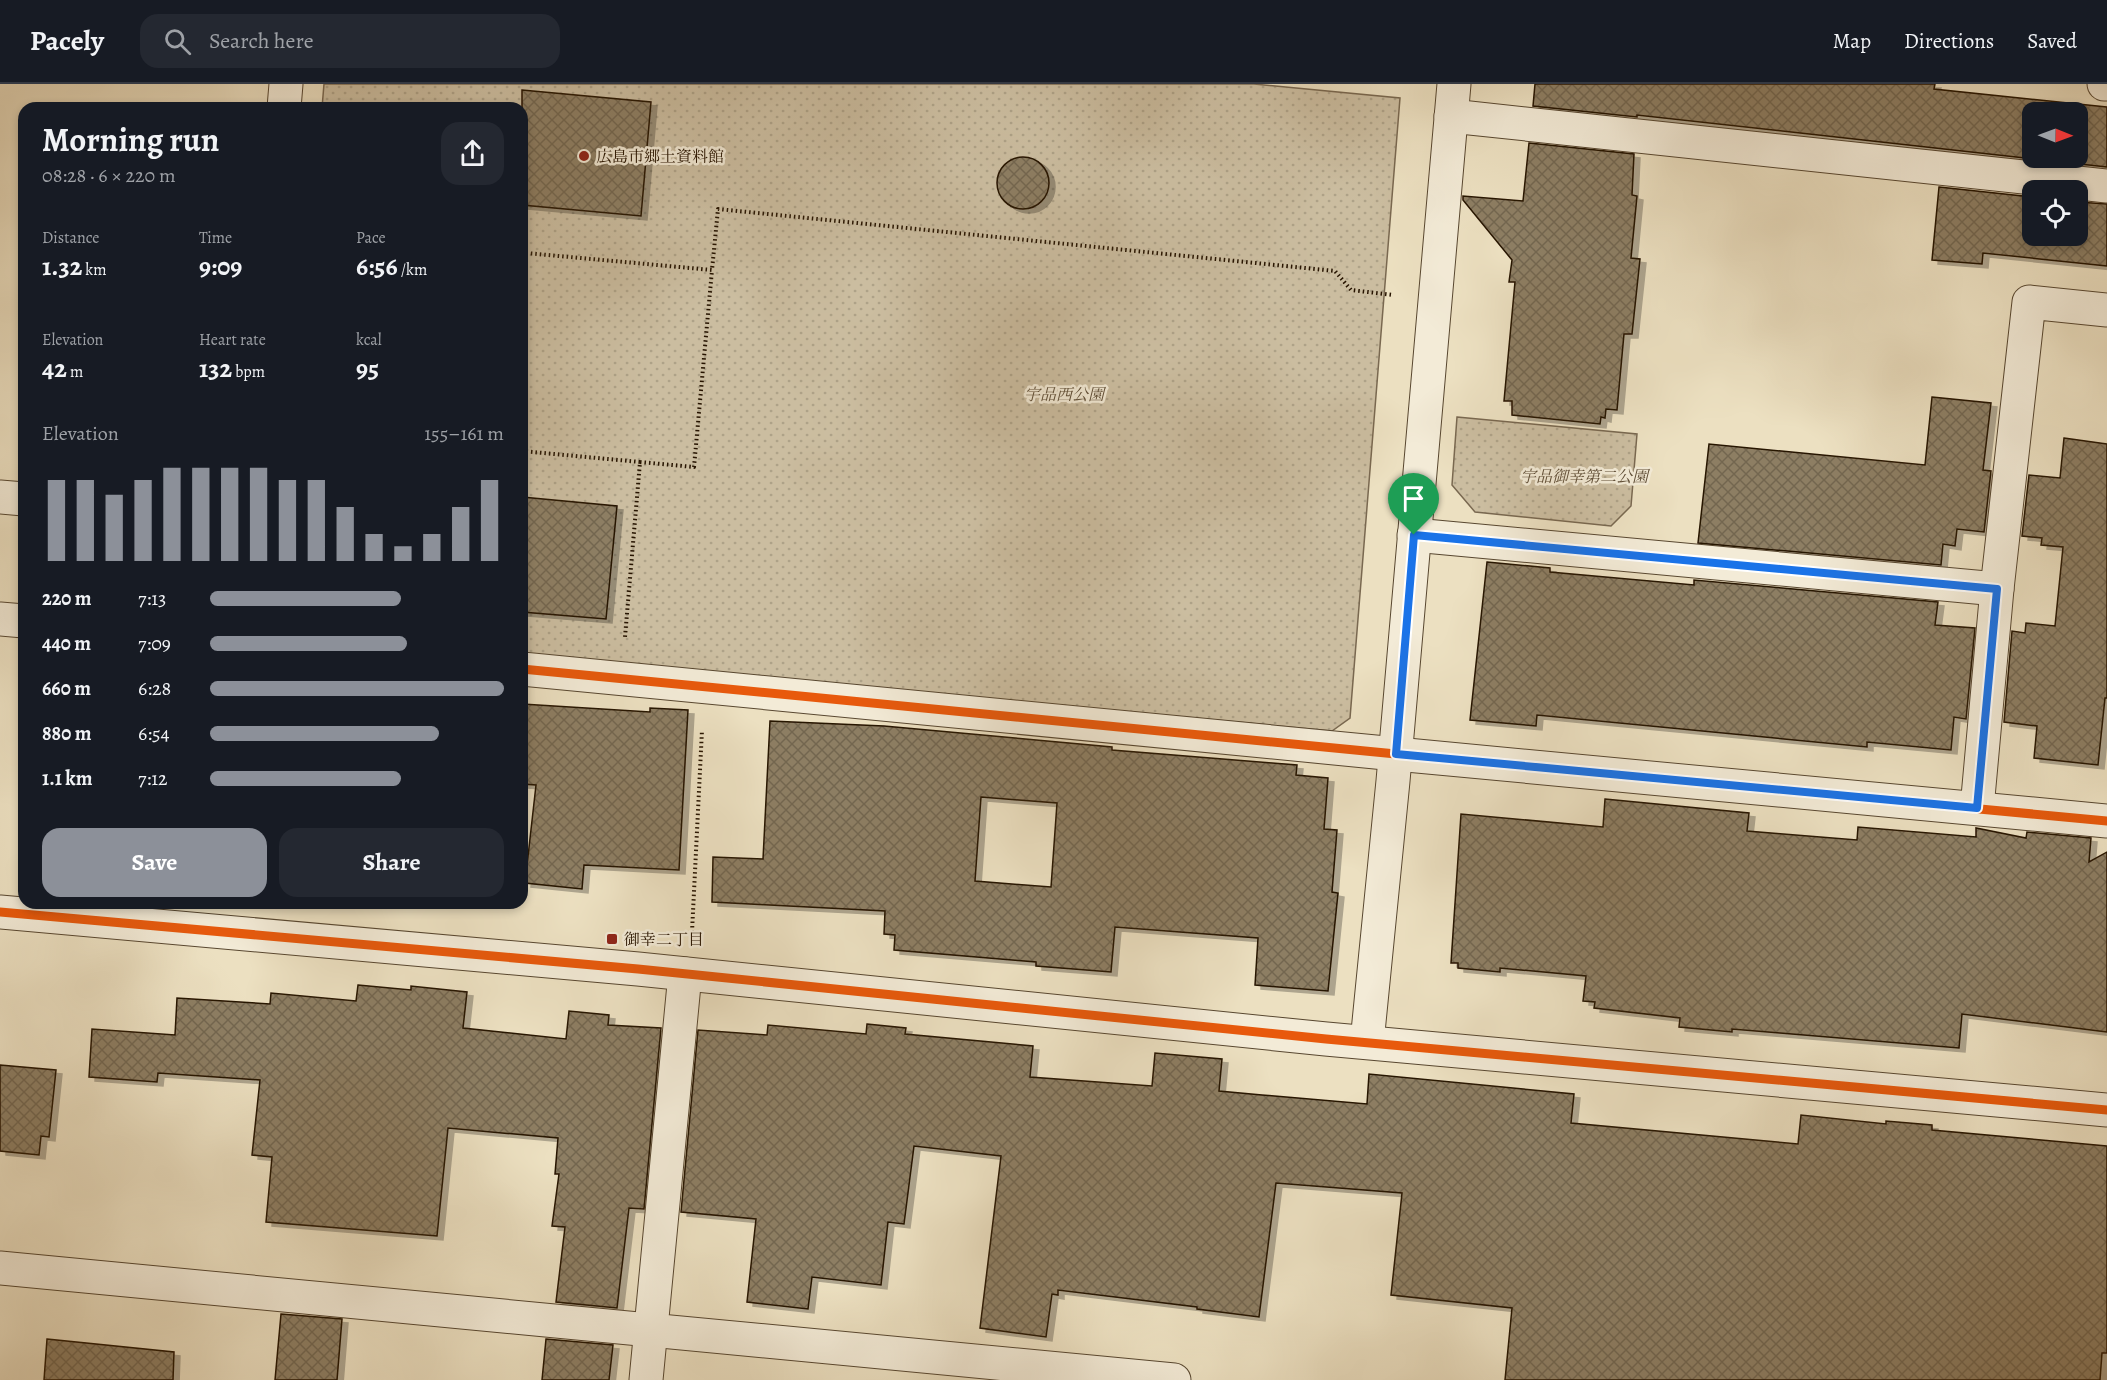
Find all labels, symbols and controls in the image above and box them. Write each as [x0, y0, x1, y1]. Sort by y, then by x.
search box [140, 14, 560, 68]
text: Pacely [30, 22, 104, 60]
icon: search [161, 25, 194, 58]
text: Search here [209, 26, 314, 56]
text: Map [1833, 27, 1871, 55]
text: Directions [1904, 27, 1994, 55]
text: Saved [2027, 27, 2077, 55]
north arrow [2022, 102, 2088, 168]
map controls [2022, 102, 2088, 246]
text: Morning run [42, 117, 219, 162]
button: share [441, 122, 504, 185]
place label: 広島市郷土資料館 [596, 146, 724, 168]
marker: 広島市郷土資料館 [577, 149, 591, 163]
text: 08:28 · 6 × 220 m [42, 162, 176, 189]
button: locate [2022, 180, 2088, 246]
text: Distance [42, 227, 99, 249]
text: Time [199, 227, 232, 249]
text: Pace [356, 227, 386, 249]
text: 1.32 [42, 249, 82, 284]
text: 9:09 [199, 249, 242, 284]
text: 6:56 [356, 249, 398, 284]
text: km [82, 259, 107, 281]
text: /km [398, 259, 427, 281]
text: Elevation [42, 329, 103, 351]
text: Heart rate [199, 329, 266, 351]
text: kcal [356, 329, 382, 351]
text: 42 [42, 351, 67, 386]
text: 132 [199, 351, 232, 386]
text: 95 [356, 351, 379, 386]
text: m [67, 361, 83, 383]
text: bpm [232, 361, 265, 383]
park label: 宇品西公園 [1024, 384, 1107, 406]
text: Elevation [42, 420, 119, 447]
text: 155–161 m [424, 420, 504, 447]
park label: 宇品御幸第二公園 [1520, 466, 1651, 488]
pin [1388, 473, 1439, 535]
icon: arrive [1397, 482, 1430, 515]
text: 220 m [42, 585, 92, 612]
text: 7:13 [138, 585, 166, 612]
text: 440 m [42, 630, 91, 657]
text: 7:09 [138, 630, 171, 657]
text: 660 m [42, 675, 91, 702]
text: 6:28 [138, 675, 171, 702]
text: 880 m [42, 720, 92, 747]
text: 6:54 [138, 720, 170, 747]
text: 1.1 km [42, 765, 92, 792]
text: 7:12 [138, 765, 168, 792]
button: Save [42, 828, 267, 897]
button: Share [279, 828, 504, 897]
place label: 御幸二丁目 [624, 929, 704, 951]
marker: 御幸二丁目 [605, 932, 619, 946]

